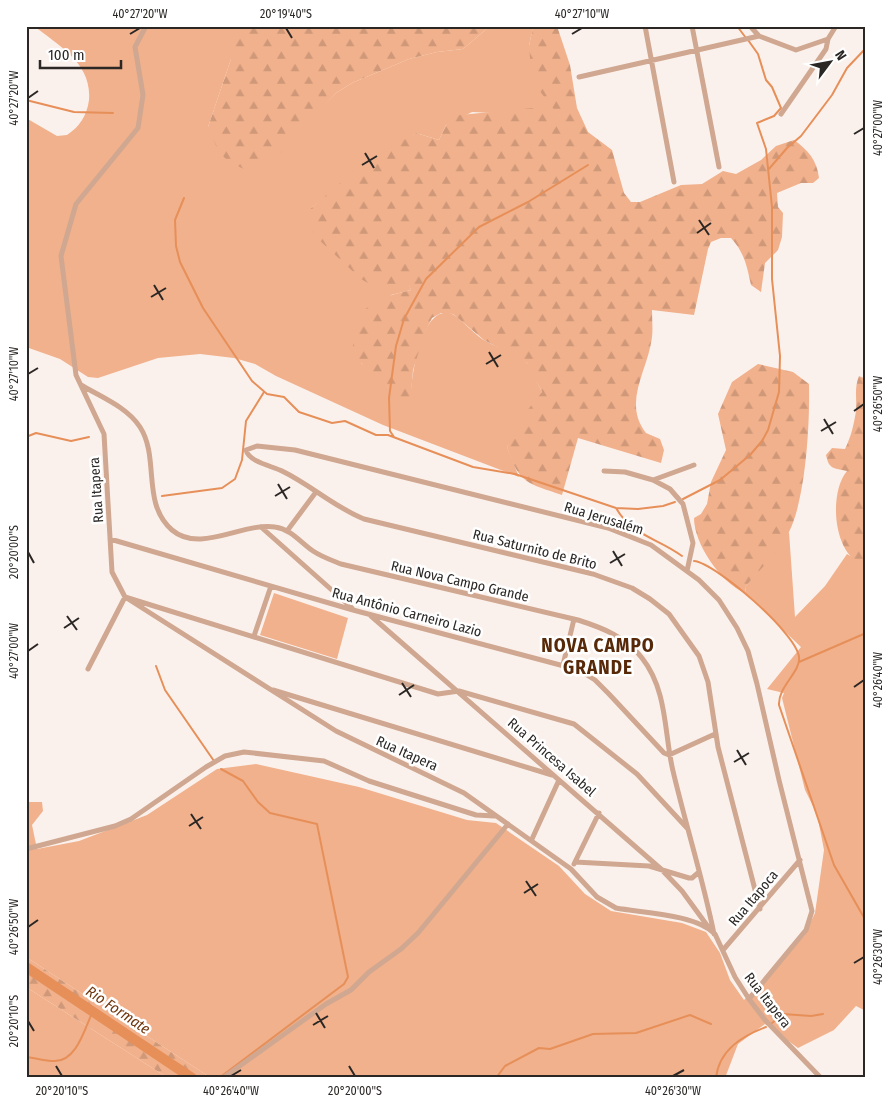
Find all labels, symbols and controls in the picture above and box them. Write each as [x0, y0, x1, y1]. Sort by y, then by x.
text: 40°27'20"W [112, 7, 168, 21]
text: 20°19'40"S [260, 7, 312, 21]
text: 40°27'10"W [555, 7, 609, 21]
scale bar [40, 38, 121, 70]
north arrow [804, 38, 854, 88]
text: 100 m [48, 46, 85, 64]
text: N [831, 47, 850, 63]
text: 40°27'20"W [7, 70, 21, 126]
text: 40°27'00"W [871, 100, 885, 156]
text: 40°27'10"W [7, 347, 21, 401]
text: 40°26'50"W [871, 376, 885, 432]
street label: Rua Itapera [86, 456, 107, 523]
street label: Rua Jerusalém [562, 498, 646, 539]
text: 20°20'00"S [7, 525, 21, 579]
street label: Rua Saturnito de Brito [471, 526, 599, 573]
street label: Rua Nova Campo Grande [389, 557, 531, 606]
street label: Rua Antônio Carneiro Lazio [330, 584, 484, 641]
text: 40°27'00"W [7, 623, 21, 679]
district label: NOVA CAMPO GRANDE [541, 634, 655, 679]
text: 40°26'40"W [871, 652, 885, 708]
street label: Rua Princesa Isabel [504, 715, 599, 800]
street label: Rua Itapera [373, 732, 440, 775]
street label: Rua Itapoca [725, 867, 782, 930]
text: 40°26'50"W [7, 899, 21, 955]
text: 40°26'30"W [871, 929, 885, 985]
street label: Rua Itapera [741, 969, 795, 1032]
water label: Rio Formate [83, 982, 153, 1038]
text: 20°20'10"S [7, 995, 21, 1047]
text: 20°20'10"S [36, 1084, 88, 1098]
text: 40°26'40"W [203, 1084, 259, 1098]
text: 20°20'00"S [328, 1084, 382, 1098]
text: 40°26'30"W [645, 1084, 701, 1098]

